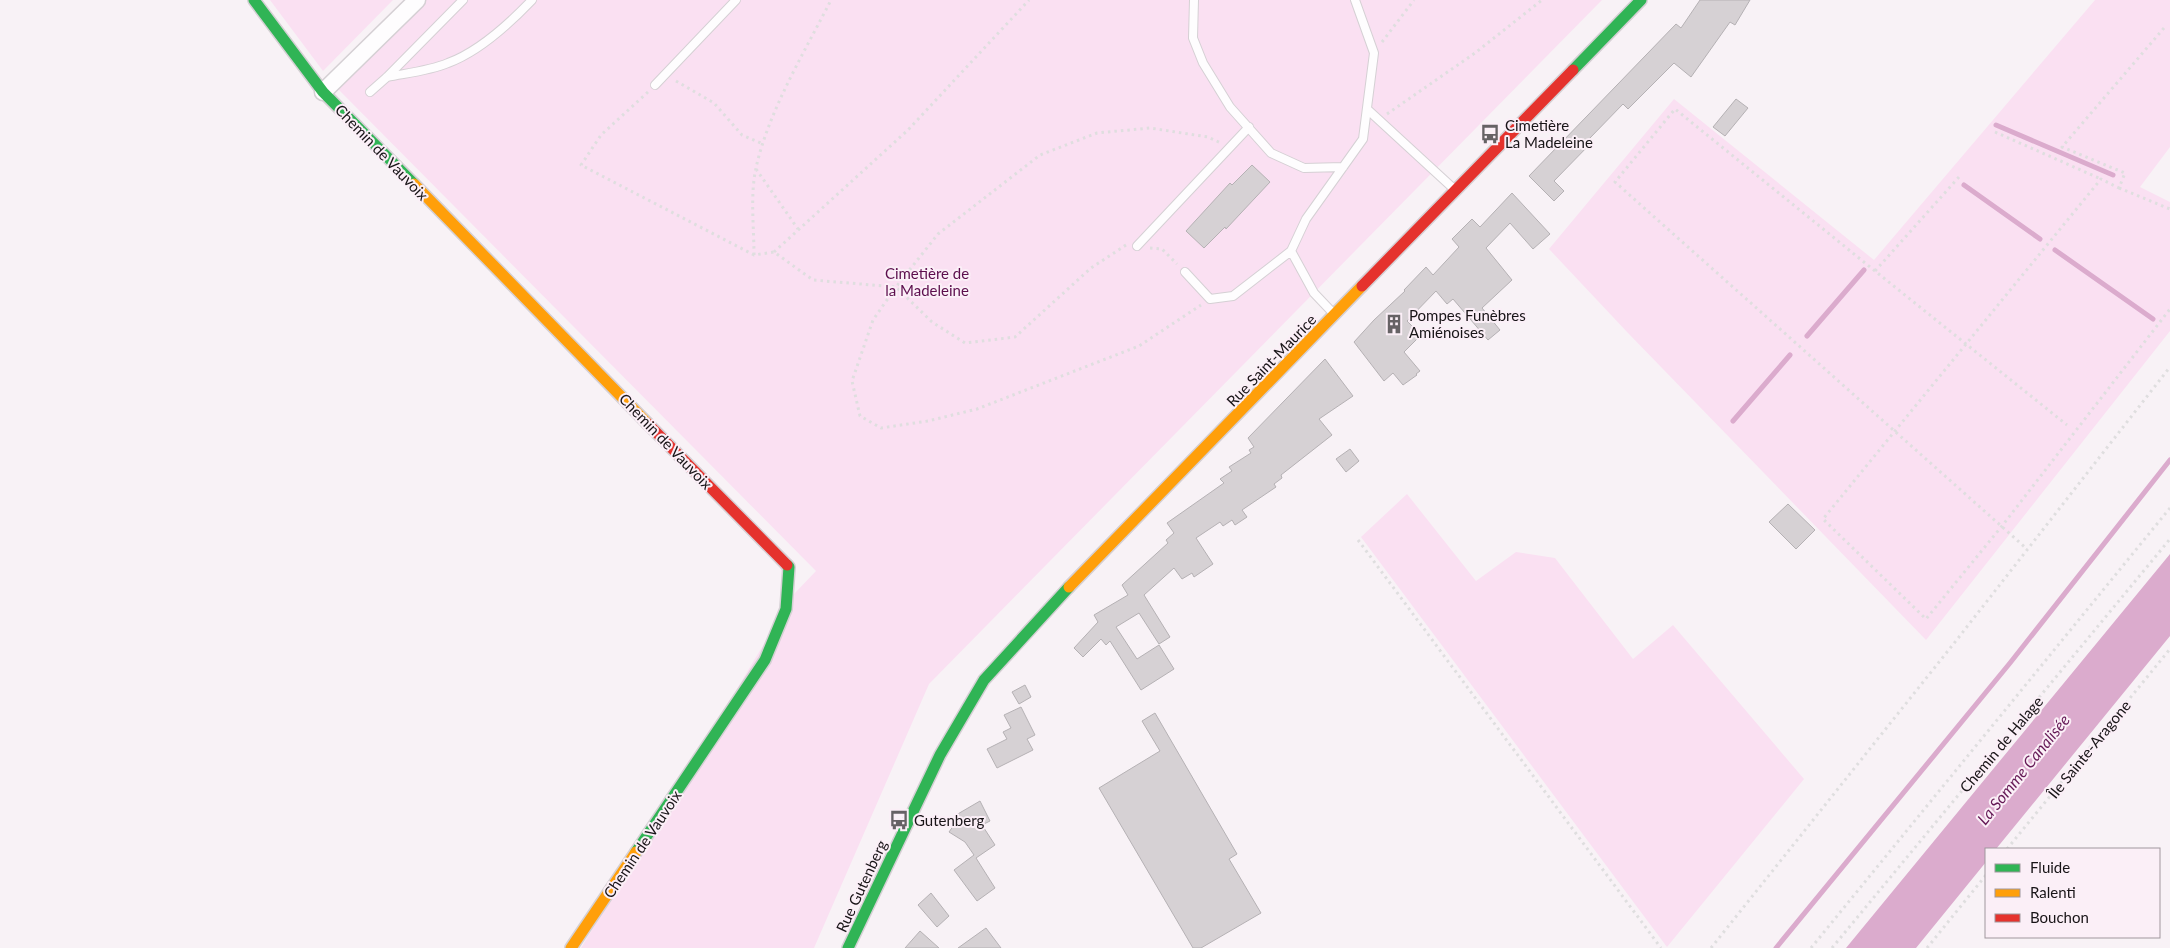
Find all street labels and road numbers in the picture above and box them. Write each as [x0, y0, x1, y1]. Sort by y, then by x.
street label: Chemin de Vauvoix [332, 100, 433, 204]
street label: Rue Saint-Maurice [1222, 310, 1320, 410]
street label: Chemin de Vauvoix [616, 389, 717, 493]
street label: Chemin de Halage [1956, 692, 2046, 796]
street label: Île Sainte-Aragone [2043, 696, 2134, 802]
street label: Chemin de Vauvoix [599, 786, 685, 901]
street label: Rue Gutenberg [832, 837, 890, 935]

